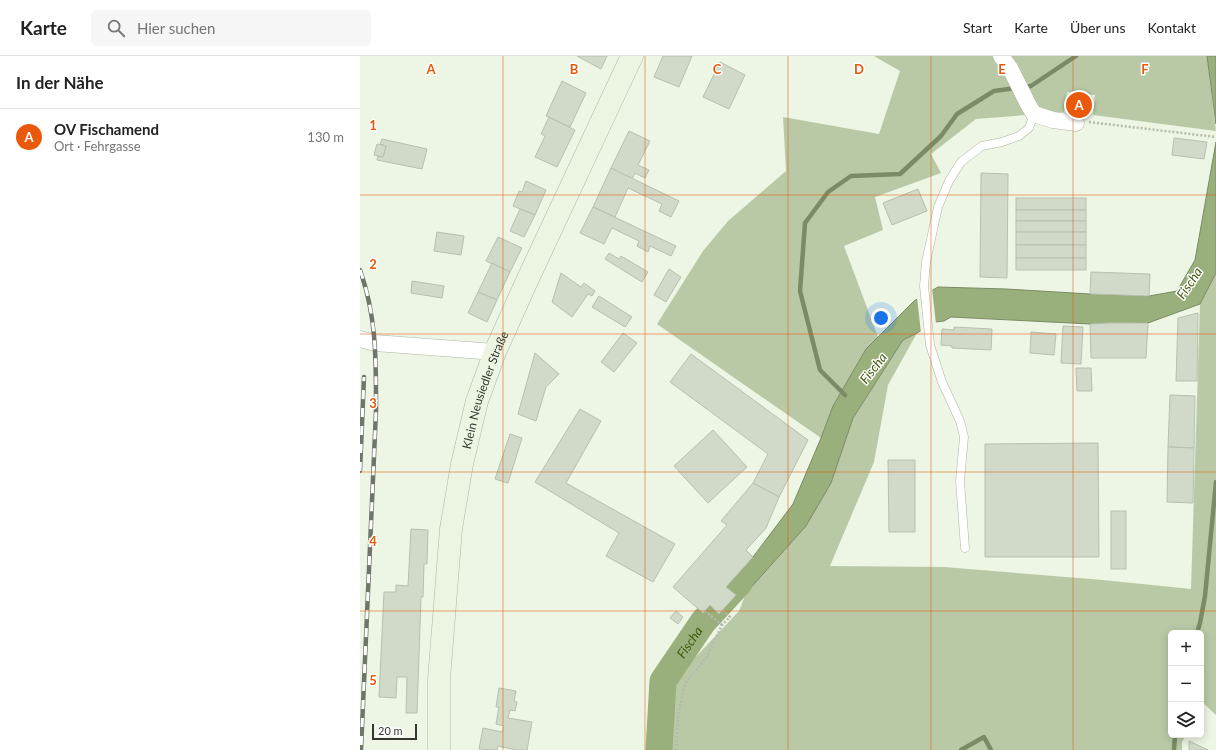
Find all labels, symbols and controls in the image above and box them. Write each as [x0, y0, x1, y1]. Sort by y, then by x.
search box [91, 10, 371, 46]
text: Karte [20, 16, 67, 39]
icon: search [105, 17, 127, 39]
text: Hier suchen [137, 19, 215, 37]
text: Start [963, 19, 992, 36]
text: Karte [1014, 19, 1048, 36]
text: Über uns [1070, 19, 1125, 36]
text: Kontakt [1147, 19, 1196, 36]
text: A [425, 61, 436, 77]
text: B [570, 61, 579, 77]
text: C [713, 61, 722, 77]
text: D [854, 61, 864, 77]
text: E [998, 61, 1006, 77]
text: F [1141, 61, 1149, 77]
text: In der Nähe [16, 72, 104, 93]
pin: A [1066, 90, 1092, 120]
text: 1 [369, 117, 377, 133]
text: OV Fischamend [54, 120, 159, 138]
text: A [24, 129, 34, 145]
text: 130 m [307, 129, 344, 145]
text: Ort · Fehrgasse [54, 138, 141, 154]
text: 2 [369, 256, 377, 272]
water label: Fischa [1173, 264, 1205, 302]
your location [871, 308, 891, 328]
street label: Klein Neusiedler Straße [458, 328, 511, 450]
water label: Fischa [856, 349, 890, 386]
text: 3 [369, 395, 377, 411]
text: 4 [369, 533, 377, 549]
water label: Fischa [673, 623, 706, 661]
map controls [1168, 630, 1204, 738]
button: + [1168, 630, 1204, 666]
button: − [1168, 666, 1204, 702]
text: 5 [369, 672, 377, 688]
button: layers [1168, 702, 1204, 738]
scale bar [372, 722, 417, 741]
text: 20 m [378, 724, 403, 737]

